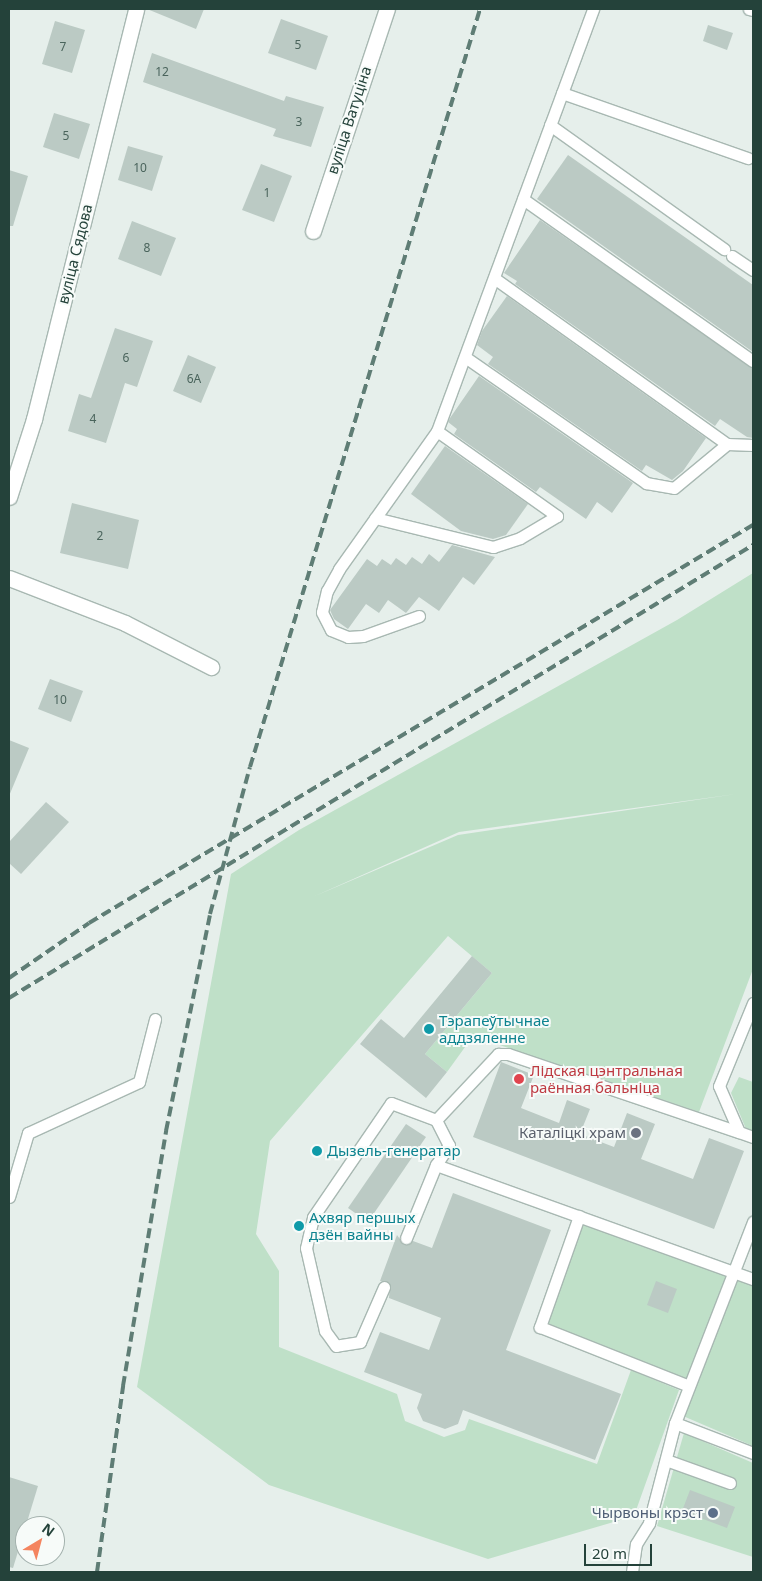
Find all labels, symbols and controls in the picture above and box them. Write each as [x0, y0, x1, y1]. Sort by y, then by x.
house number: 5 [295, 38, 301, 52]
house number: 7 [60, 40, 66, 54]
street label: вуліца Ватуціна [323, 64, 375, 176]
house number: 12 [155, 65, 169, 79]
house number: 3 [296, 115, 302, 129]
house number: 5 [63, 129, 69, 143]
house number: 10 [133, 161, 147, 175]
house number: 1 [264, 186, 270, 200]
street label: вуліца Сядова [54, 202, 96, 306]
house number: 8 [144, 241, 150, 255]
house number: 6 [123, 351, 129, 365]
house number: 6А [187, 372, 201, 386]
house number: 4 [90, 412, 96, 426]
house number: 2 [97, 529, 103, 543]
house number: 10 [53, 693, 67, 707]
place label: Тэрапеўтычнае аддзяленне [439, 1011, 550, 1046]
marker: Тэрапеўтычнае аддзяленне [423, 1023, 435, 1035]
place label: Лідская цэнтральная раённая бальніца [530, 1061, 683, 1096]
marker: Лідская цэнтральная раённая бальніца [512, 1072, 526, 1086]
place label: Каталіцкі храм [519, 1124, 626, 1142]
marker: Каталіцкі храм [630, 1127, 642, 1139]
place label: Дызель-генератар [327, 1142, 461, 1160]
marker: Дызель-генератар [311, 1145, 323, 1157]
place label: Ахвяр першых дзён вайны [309, 1208, 415, 1243]
marker: Ахвяр першых дзён вайны [293, 1220, 305, 1232]
place label: Чырвоны крэст [592, 1504, 703, 1522]
marker: Чырвоны крэст [707, 1507, 719, 1519]
north arrow [15, 1516, 65, 1566]
text: N [38, 1518, 59, 1540]
scale bar [587, 1534, 654, 1566]
text: 20 m [592, 1543, 627, 1563]

